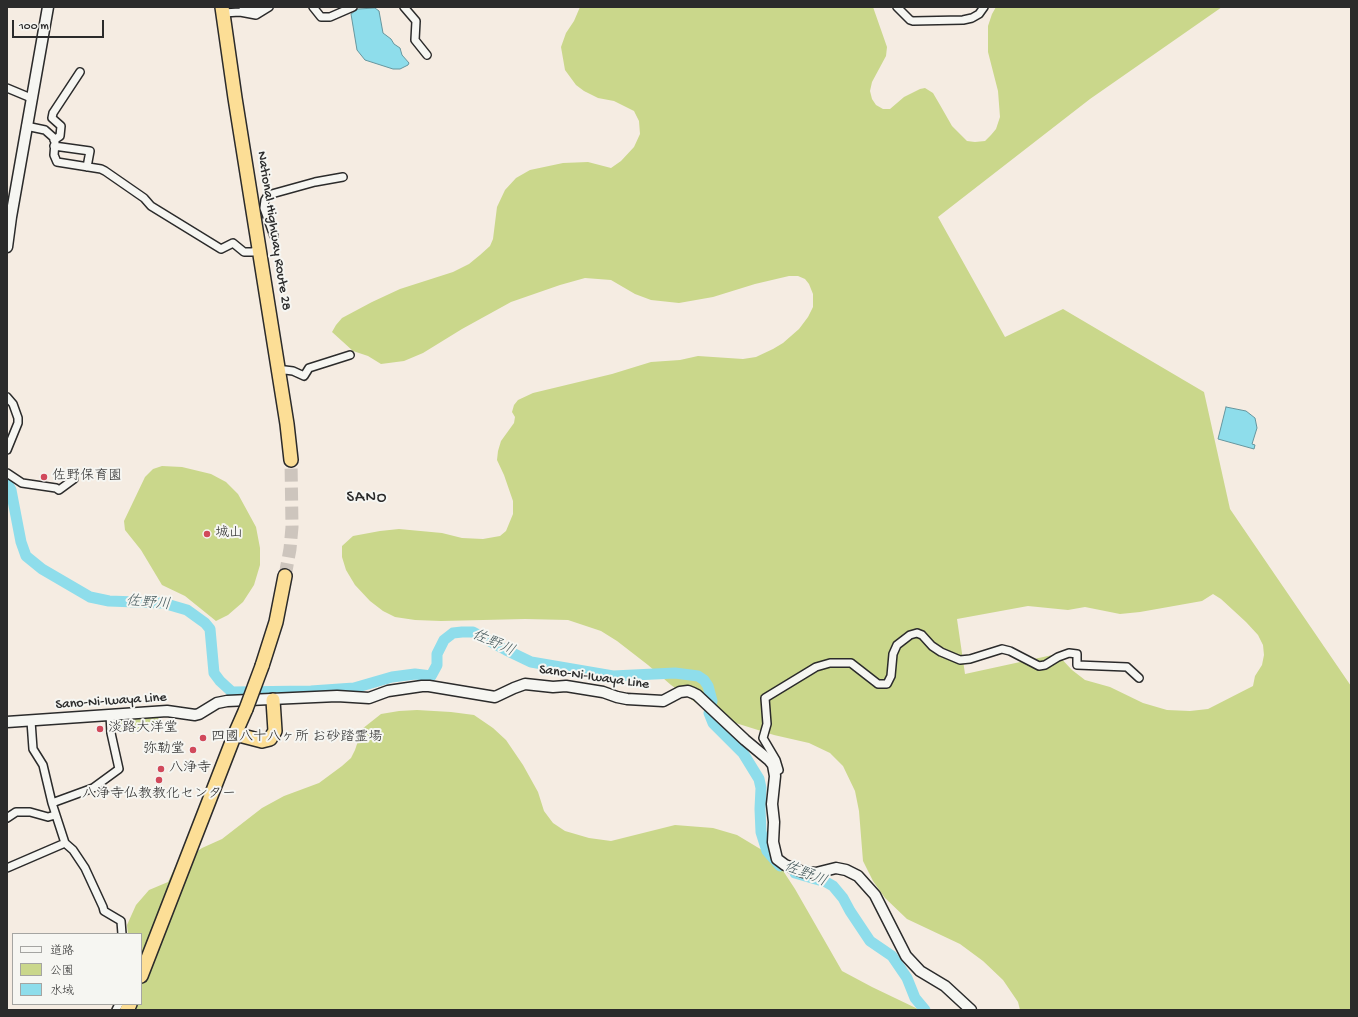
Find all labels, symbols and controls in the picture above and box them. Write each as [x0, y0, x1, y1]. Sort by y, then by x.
scale bar [14, 12, 106, 38]
text: 100 m [19, 20, 49, 34]
street label: National Highway Route 28 [252, 150, 294, 312]
place label: 佐野保育園 [52, 469, 122, 485]
marker: 佐野保育園 [39, 472, 49, 482]
district label: SANO [347, 489, 387, 509]
place label: 城山 [215, 526, 243, 542]
marker: 城山 [202, 529, 212, 539]
water label: 佐野川 [125, 593, 171, 615]
water label: 佐野川 [469, 627, 517, 661]
street label: Sano-Ni-Iwaya Line [538, 662, 650, 694]
street label: Sano-Ni-Iwaya Line [55, 690, 167, 714]
place label: 淡路大洋堂 [108, 721, 178, 737]
marker: 淡路大洋堂 [95, 724, 105, 734]
place label: 四國八十八ヶ所 お砂踏霊場 [211, 730, 382, 746]
marker: 四國八十八ヶ所 お砂踏霊場 [198, 733, 208, 743]
place label: 弥勒堂 [143, 742, 185, 758]
marker: 弥勒堂 [188, 745, 198, 755]
place label: 八浄寺 [169, 761, 211, 777]
marker: 八浄寺 [156, 764, 166, 774]
marker: 八浄寺仏教教化センター [154, 775, 164, 785]
place label: 八浄寺仏教教化センター [82, 787, 236, 803]
water label: 佐野川 [781, 858, 829, 892]
legend [12, 933, 142, 1005]
text: 道路 [50, 945, 74, 959]
text: 公園 [50, 965, 74, 979]
text: 水域 [50, 985, 74, 999]

